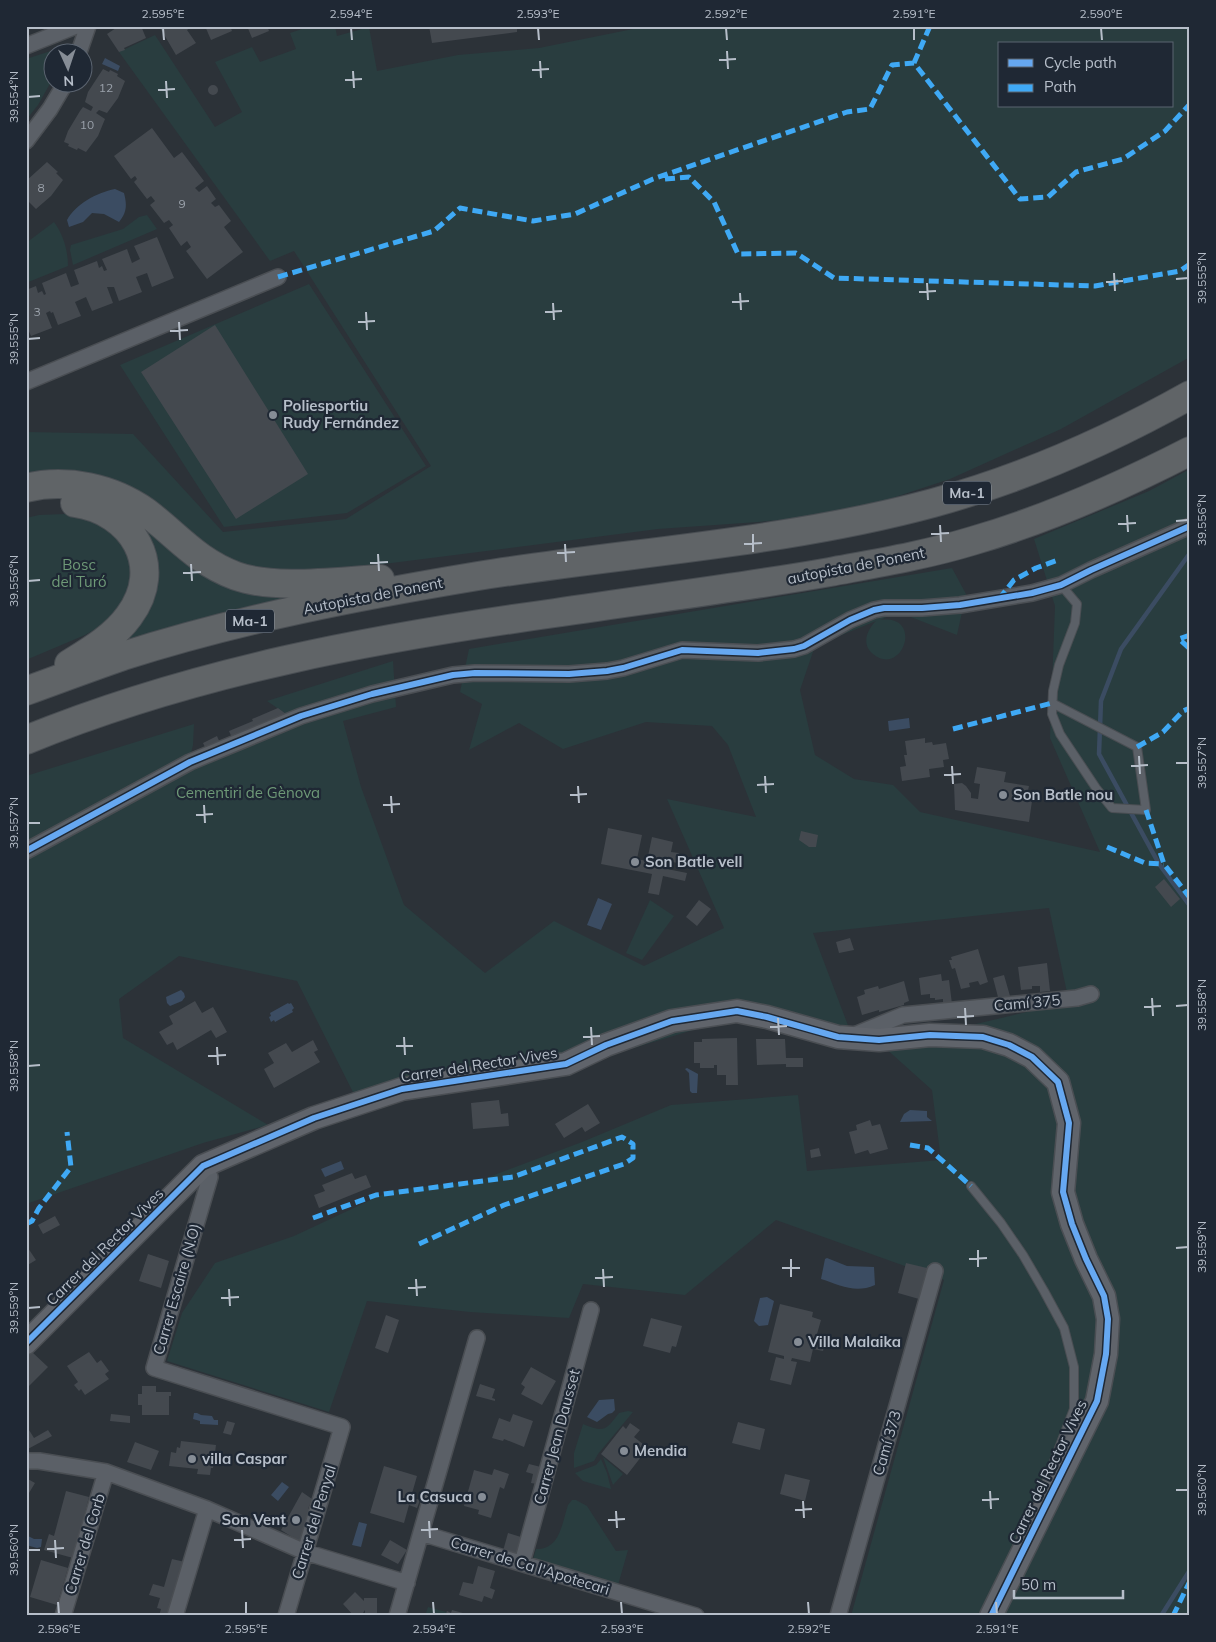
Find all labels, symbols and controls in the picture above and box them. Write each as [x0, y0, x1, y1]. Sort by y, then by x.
text: 2.595°E [141, 6, 185, 21]
text: 2.594°E [329, 6, 373, 21]
text: 2.593°E [516, 6, 560, 21]
text: 2.592°E [704, 6, 748, 21]
text: 2.591°E [892, 6, 936, 21]
text: 2.590°E [1079, 6, 1123, 21]
north arrow [42, 42, 92, 92]
legend [998, 42, 1174, 108]
text: Cycle path [1044, 53, 1117, 72]
text: 39.554°N [6, 71, 21, 123]
text: N [63, 72, 74, 90]
text: Path [1044, 77, 1076, 96]
house number: 12 [99, 80, 113, 95]
house number: 10 [80, 117, 94, 132]
house number: 8 [37, 180, 45, 195]
house number: 9 [178, 196, 186, 211]
text: 39.555°N [1194, 252, 1209, 304]
house number: 3 [33, 304, 41, 319]
text: 39.555°N [6, 313, 21, 365]
place label: Poliesportiu Rudy Fernández [283, 396, 399, 432]
marker: Poliesportiu Rudy Fernández [267, 409, 279, 421]
road number: Ma-1 [943, 482, 991, 504]
text: 39.556°N [1194, 494, 1209, 546]
street label: autopista de Ponent [786, 543, 926, 588]
text: 39.556°N [6, 555, 21, 607]
park label: Bosc del Turó [51, 555, 107, 591]
street label: Autopista de Ponent [302, 573, 444, 618]
road number: Ma-1 [226, 610, 274, 632]
text: 39.557°N [1194, 737, 1209, 789]
park label: Cementiri de Gènova [176, 783, 320, 802]
place label: Son Batle nou [1013, 785, 1113, 804]
marker: Son Batle nou [997, 789, 1009, 801]
text: 39.557°N [6, 797, 21, 849]
place label: Son Batle vell [645, 852, 742, 871]
marker: Son Batle vell [629, 856, 641, 868]
text: 39.558°N [1194, 979, 1209, 1031]
street label: Camí 375 [993, 990, 1061, 1015]
text: 39.558°N [6, 1040, 21, 1092]
street label: Carrer del Rector Vives [399, 1043, 559, 1086]
street label: Carrer del Rector Vives [42, 1184, 167, 1309]
street label: Carrer Escaire (N.O) [149, 1221, 204, 1357]
text: 39.559°N [1194, 1221, 1209, 1273]
text: 39.559°N [6, 1282, 21, 1334]
place label: Villa Malaika [807, 1332, 901, 1351]
marker: Villa Malaika [792, 1336, 804, 1348]
street label: Carrer Jean Dausset [529, 1367, 584, 1507]
street label: Carrer del Rector Vives [1004, 1396, 1091, 1547]
street label: Camí 373 [868, 1408, 905, 1478]
place label: Mendia [634, 1441, 687, 1460]
marker: Mendia [618, 1445, 630, 1457]
place label: villa Caspar [201, 1449, 287, 1468]
marker: villa Caspar [186, 1453, 198, 1465]
street label: Carrer del Penyal [287, 1462, 340, 1581]
text: 39.560°N [1194, 1464, 1209, 1516]
place label: La Casuca [398, 1487, 472, 1506]
street label: Carrer del Corb [60, 1491, 109, 1597]
marker: La Casuca [476, 1491, 488, 1503]
place label: Son Vent [221, 1510, 286, 1529]
marker: Son Vent [290, 1514, 302, 1526]
text: 39.560°N [6, 1524, 21, 1576]
street label: Carrer de Ca l'Apotecari [448, 1532, 612, 1599]
scale bar [1014, 1567, 1122, 1599]
text: 50 m [1021, 1575, 1056, 1594]
text: 2.596°E [37, 1621, 81, 1636]
text: 2.595°E [224, 1621, 268, 1636]
text: 2.594°E [412, 1621, 456, 1636]
text: 2.593°E [600, 1621, 644, 1636]
text: 2.592°E [787, 1621, 831, 1636]
text: 2.591°E [975, 1621, 1019, 1636]

